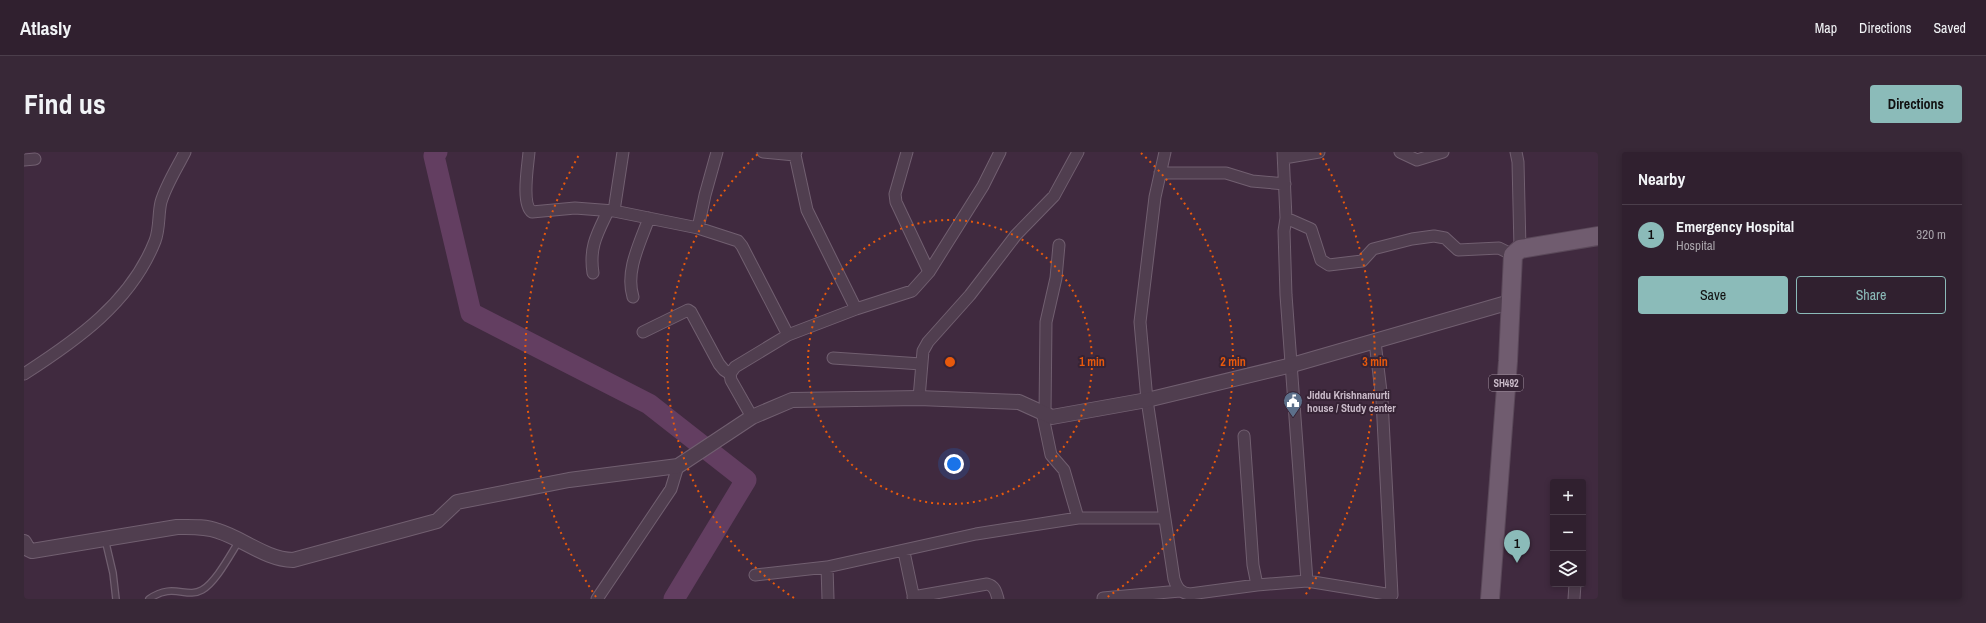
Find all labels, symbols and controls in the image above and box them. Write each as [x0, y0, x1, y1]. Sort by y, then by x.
text: Atlasly [20, 15, 71, 41]
text: Map [1815, 19, 1837, 37]
text: Directions [1859, 19, 1911, 37]
text: Saved [1933, 19, 1966, 37]
text: Find us [24, 85, 106, 123]
button: Directions [1870, 85, 1962, 123]
text: Nearby [1638, 167, 1685, 190]
text: Emergency Hospital [1676, 216, 1794, 237]
text: 1 [1648, 226, 1654, 243]
text: 320 m [1916, 226, 1946, 243]
text: Hospital [1676, 237, 1715, 254]
button: Save [1638, 276, 1788, 314]
button: Share [1796, 276, 1946, 314]
text: 1 min [1079, 354, 1105, 370]
text: 2 min [1220, 354, 1246, 370]
text: 3 min [1362, 354, 1388, 370]
centre of rings [943, 355, 957, 369]
road number: SH492 [1489, 375, 1523, 391]
place label: Jiddu Krishnamurti house / Study center [1307, 388, 1396, 415]
public building icon: Jiddu Krishnamurti house / Study center [1282, 390, 1304, 418]
your location [944, 454, 964, 474]
map controls [1550, 479, 1586, 587]
button: + [1550, 479, 1586, 515]
button: − [1550, 515, 1586, 551]
pin: 1 [1504, 530, 1530, 563]
button: layers [1550, 551, 1586, 587]

